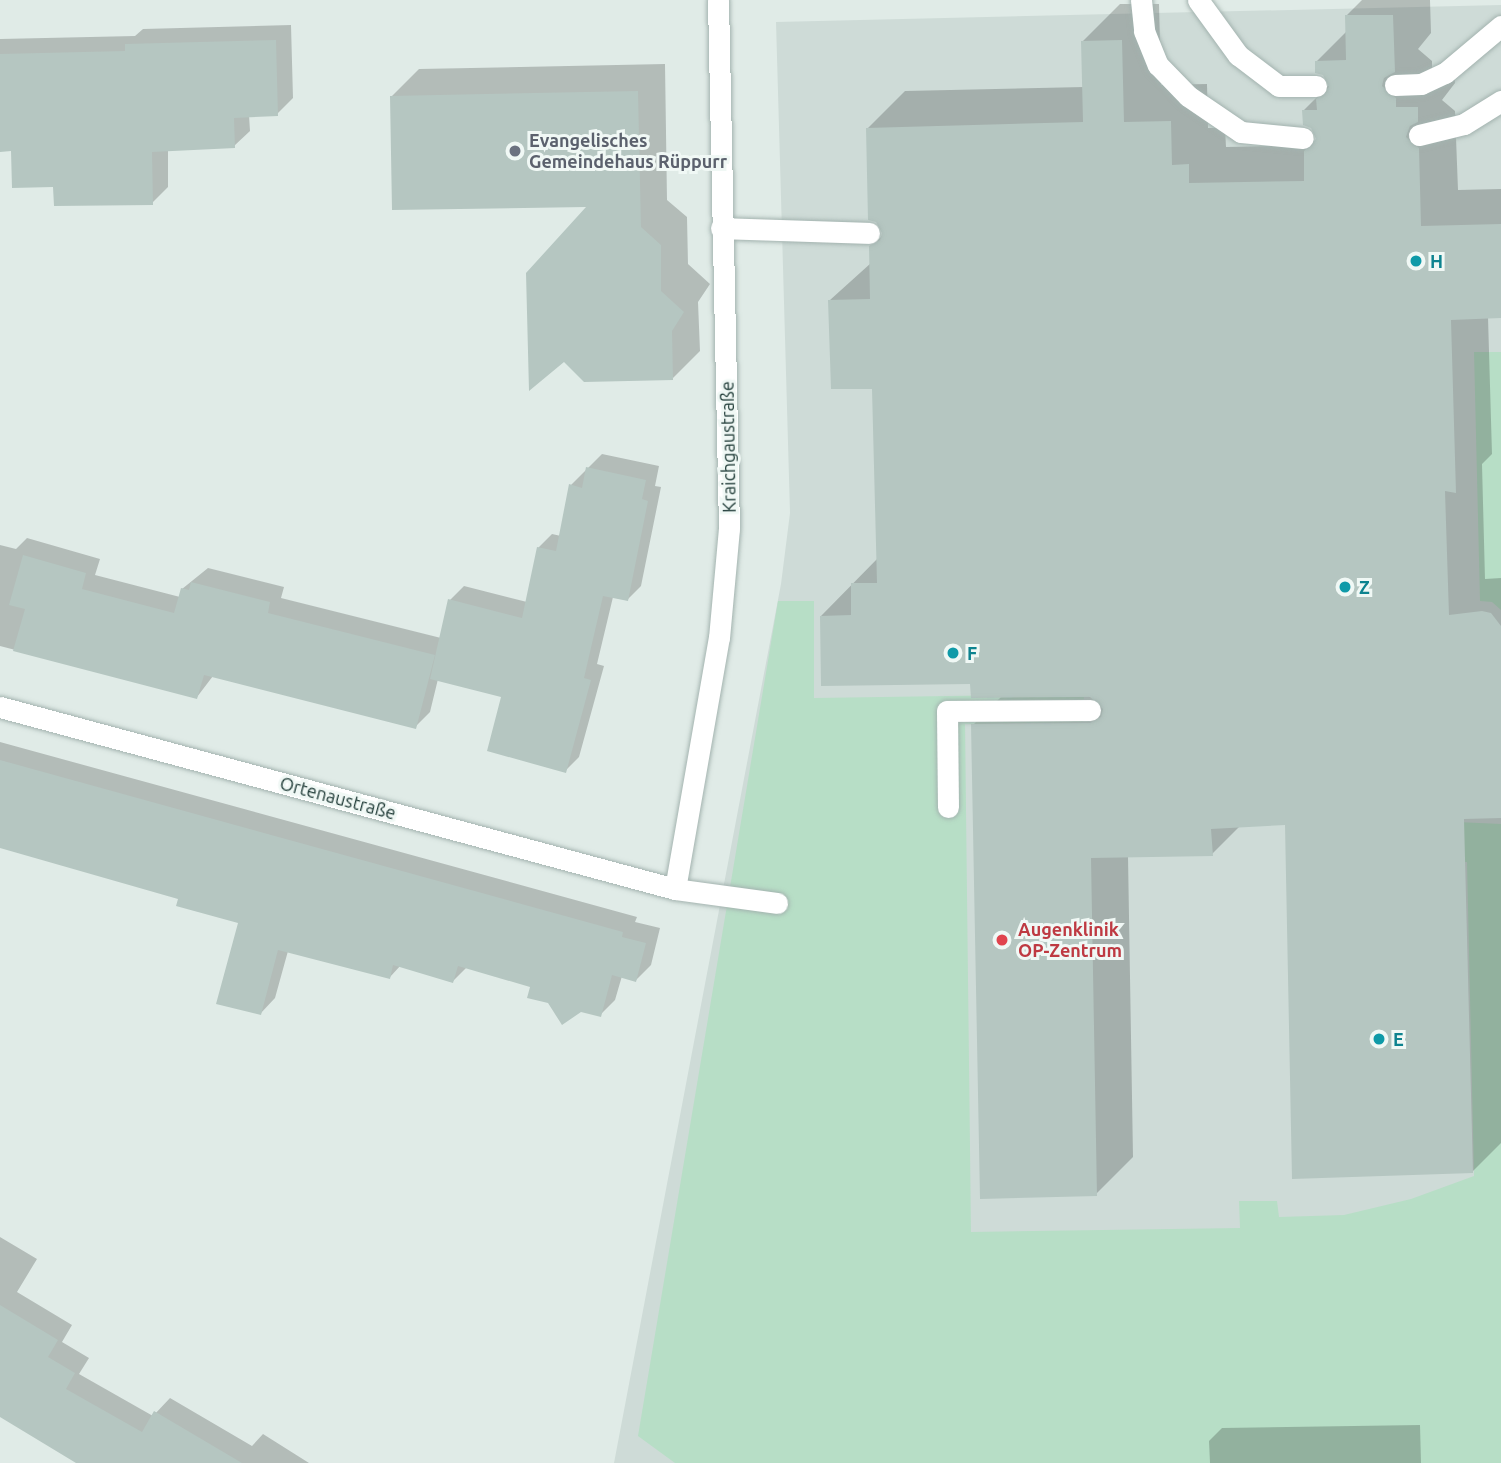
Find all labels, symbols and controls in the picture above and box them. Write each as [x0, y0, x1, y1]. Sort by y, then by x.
place label: Evangelisches Gemeindehaus Rüppurr [529, 130, 727, 172]
marker: Evangelisches Gemeindehaus Rüppurr [507, 143, 523, 159]
place label: H [1430, 250, 1443, 272]
marker: H [1408, 253, 1424, 269]
street label: Kraichgaustraße [716, 381, 740, 513]
place label: Z [1359, 576, 1370, 598]
marker: Z [1337, 579, 1353, 595]
place label: F [967, 642, 977, 664]
marker: F [945, 645, 961, 661]
street label: Ortenaustraße [278, 772, 398, 824]
place label: Augenklinik OP-Zentrum [1018, 919, 1122, 962]
marker: Augenklinik OP-Zentrum [992, 930, 1012, 950]
place label: E [1393, 1028, 1404, 1050]
marker: E [1371, 1031, 1387, 1047]

